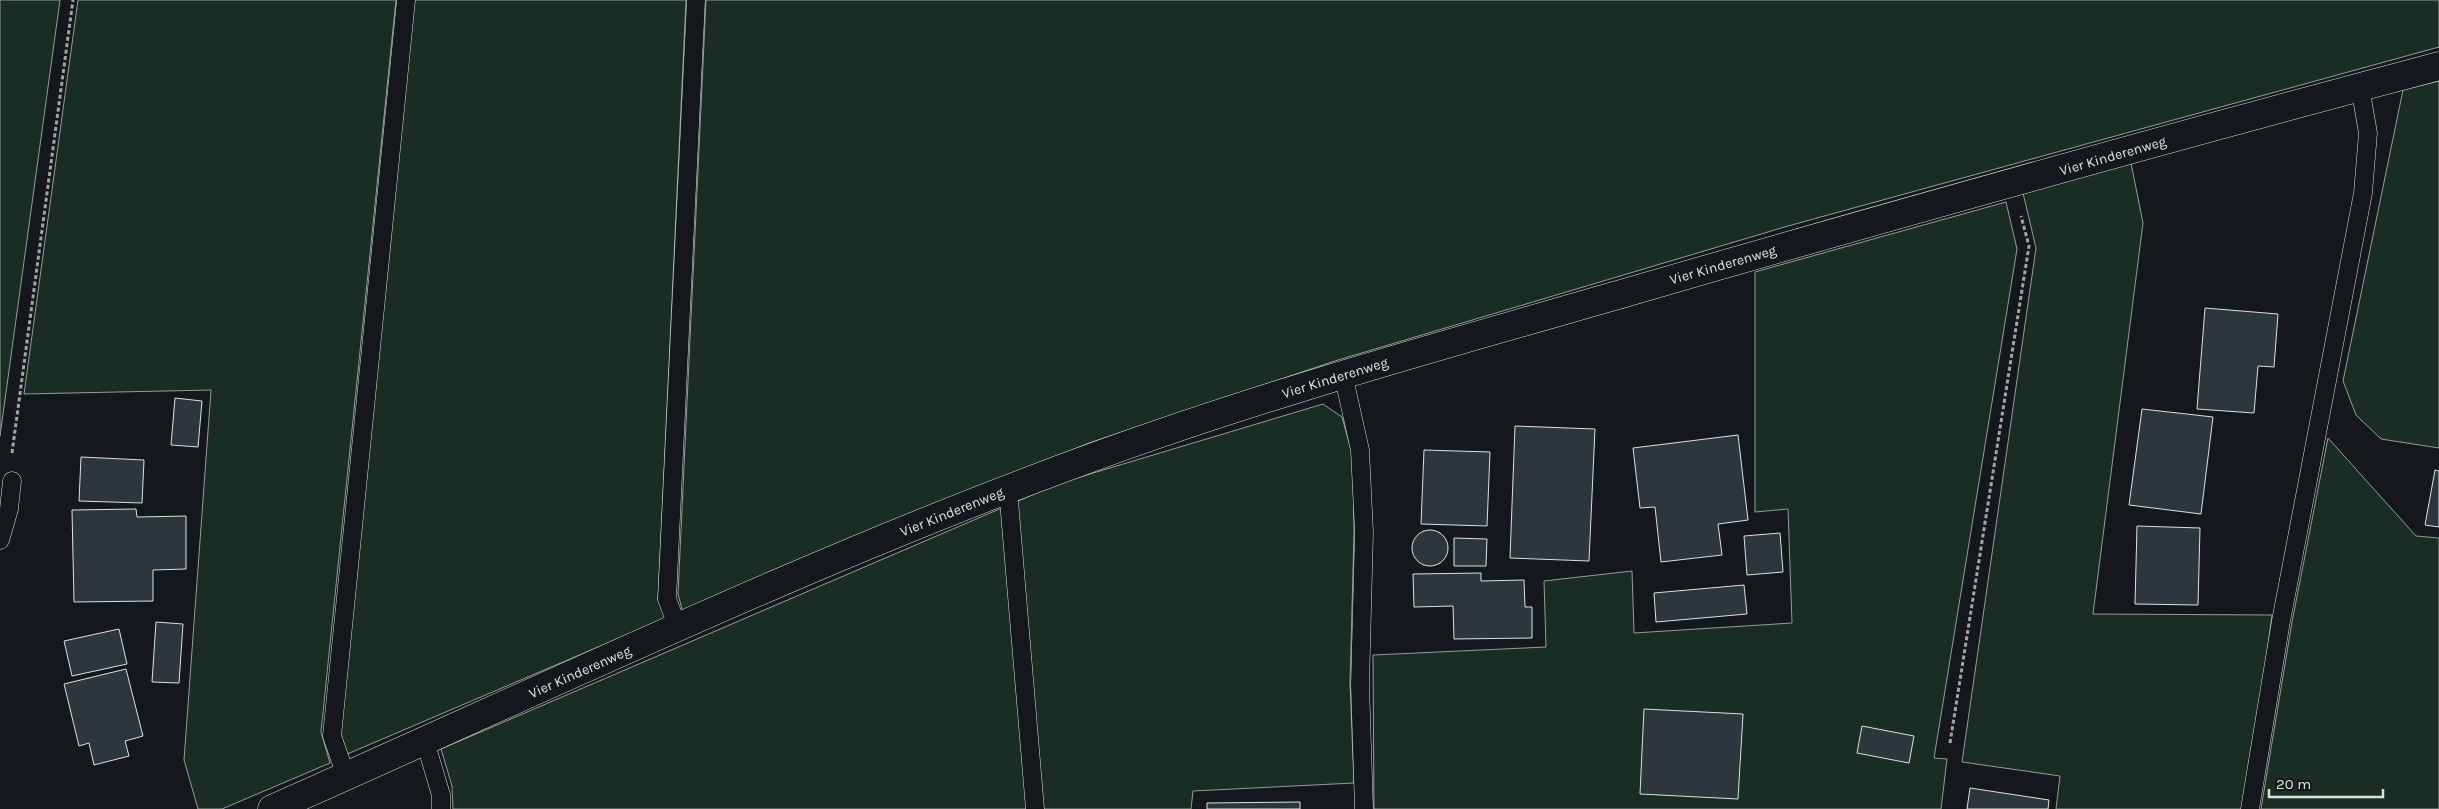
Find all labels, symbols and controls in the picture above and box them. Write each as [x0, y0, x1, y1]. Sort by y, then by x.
street label: Vier Kinderenweg [2058, 133, 2168, 179]
street label: Vier Kinderenweg [1668, 242, 1778, 288]
street label: Vier Kinderenweg [1280, 354, 1390, 402]
street label: Vier Kinderenweg [898, 483, 1006, 541]
street label: Vier Kinderenweg [526, 642, 634, 702]
scale bar [2269, 766, 2383, 798]
text: 20 m [2276, 775, 2311, 793]

